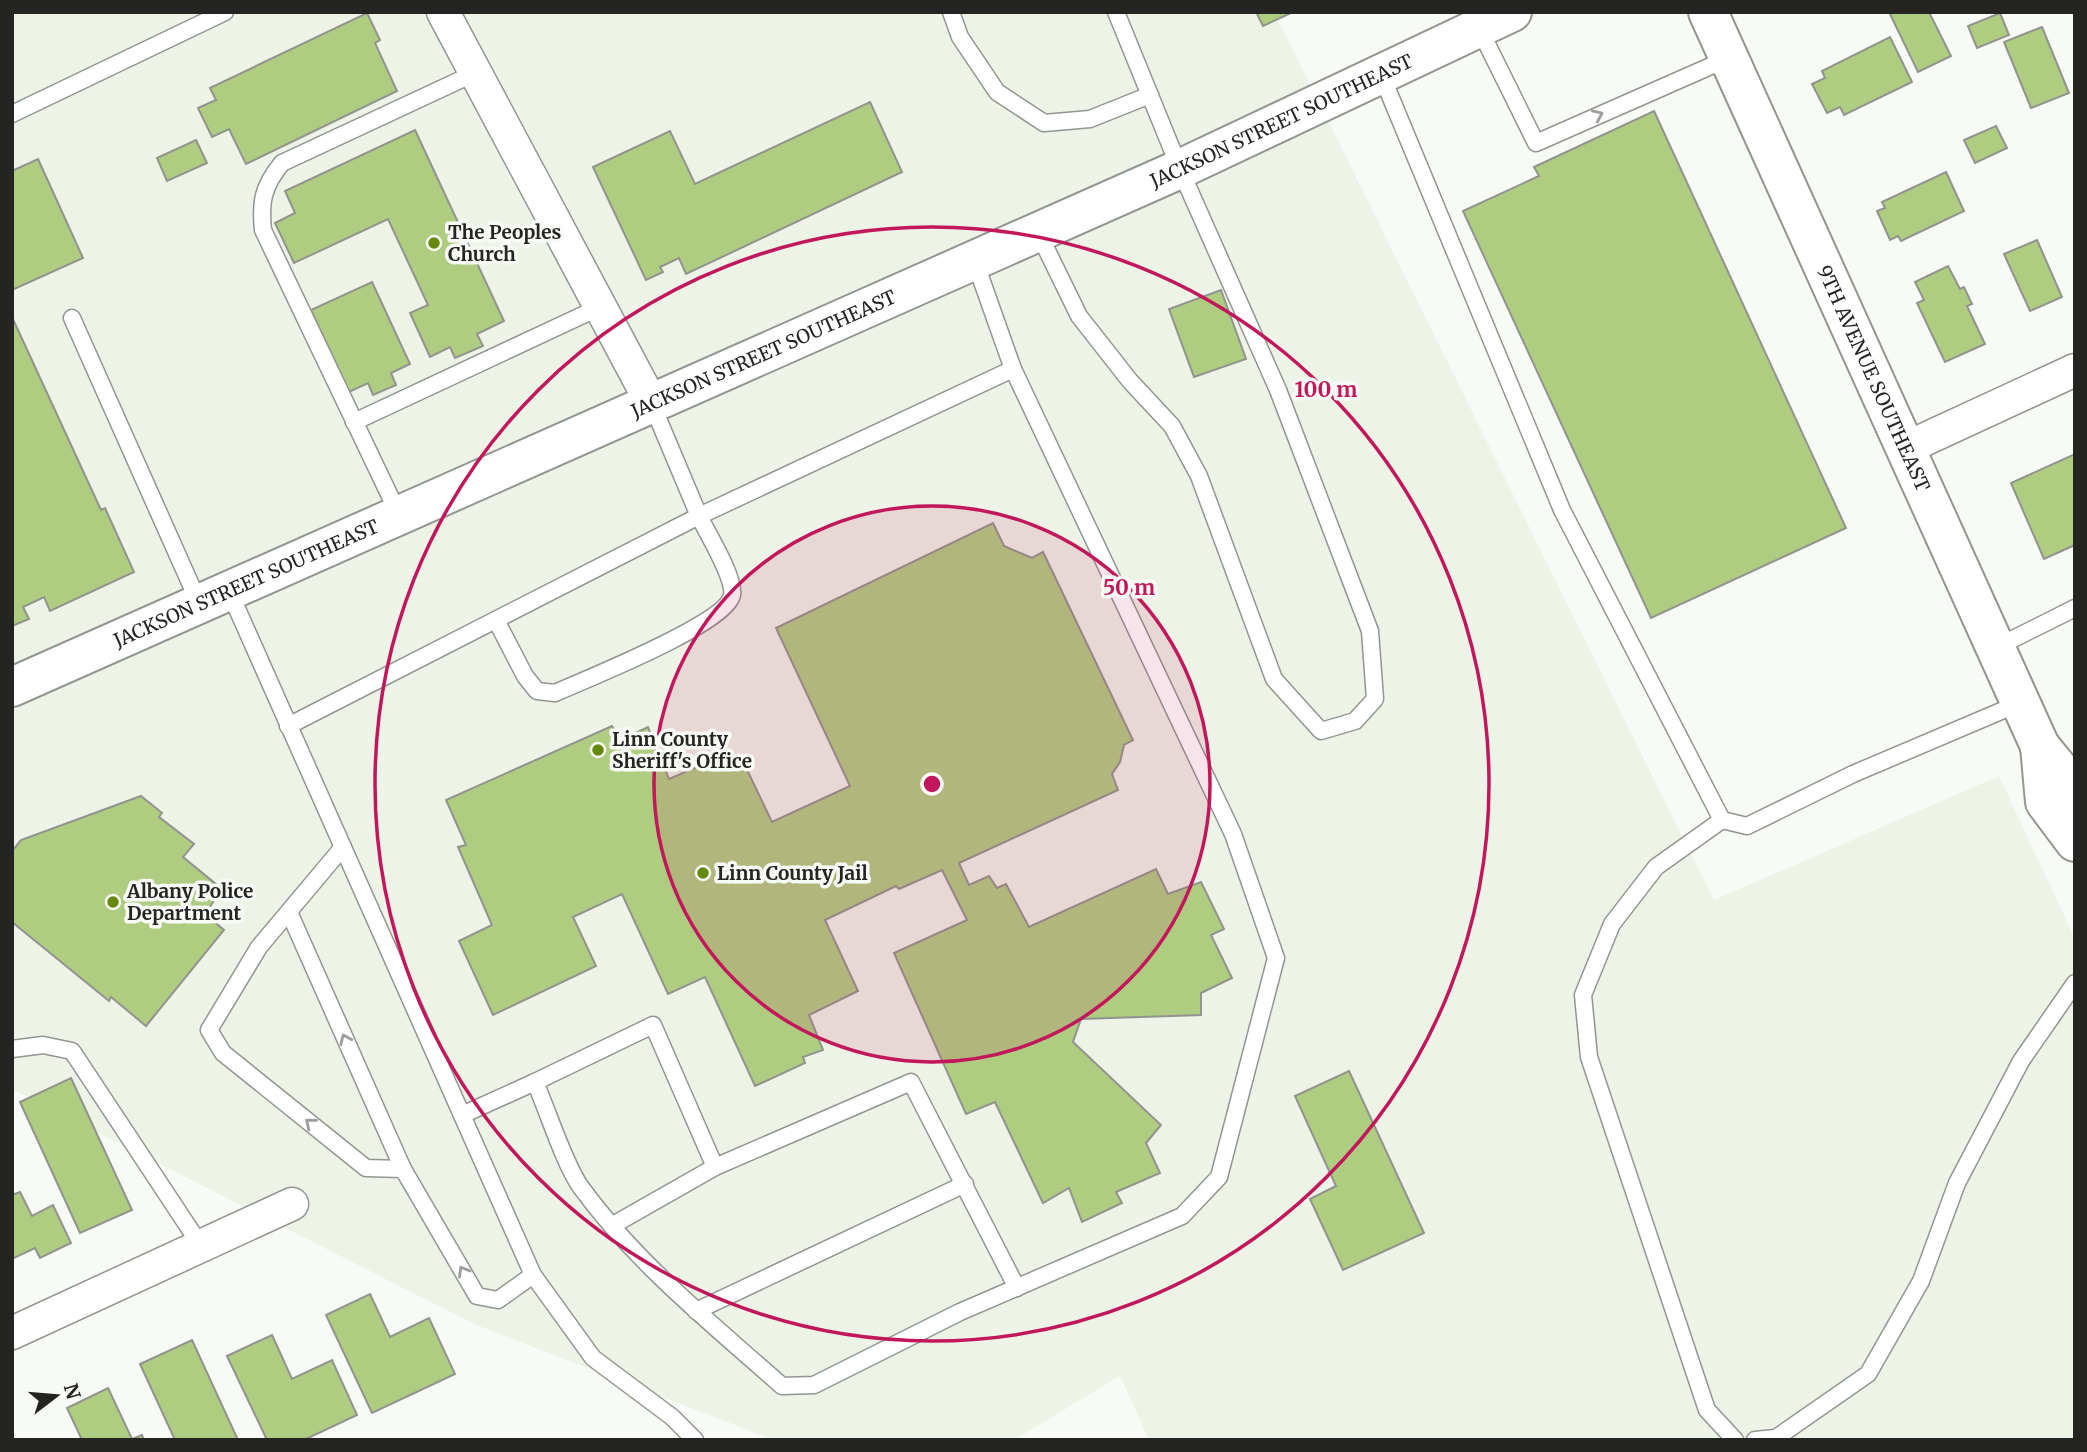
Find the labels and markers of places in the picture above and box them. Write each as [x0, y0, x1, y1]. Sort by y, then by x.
place label: The Peoples Church [448, 220, 561, 266]
marker: The Peoples Church [426, 235, 442, 251]
place label: Linn County Sheriff's Office [612, 727, 752, 773]
marker: Linn County Sheriff's Office [590, 742, 606, 758]
centre of rings [920, 772, 944, 796]
place label: Linn County Jail [717, 861, 868, 885]
marker: Linn County Jail [695, 865, 711, 881]
place label: Albany Police Department [126, 879, 253, 925]
marker: Albany Police Department [105, 894, 121, 910]

